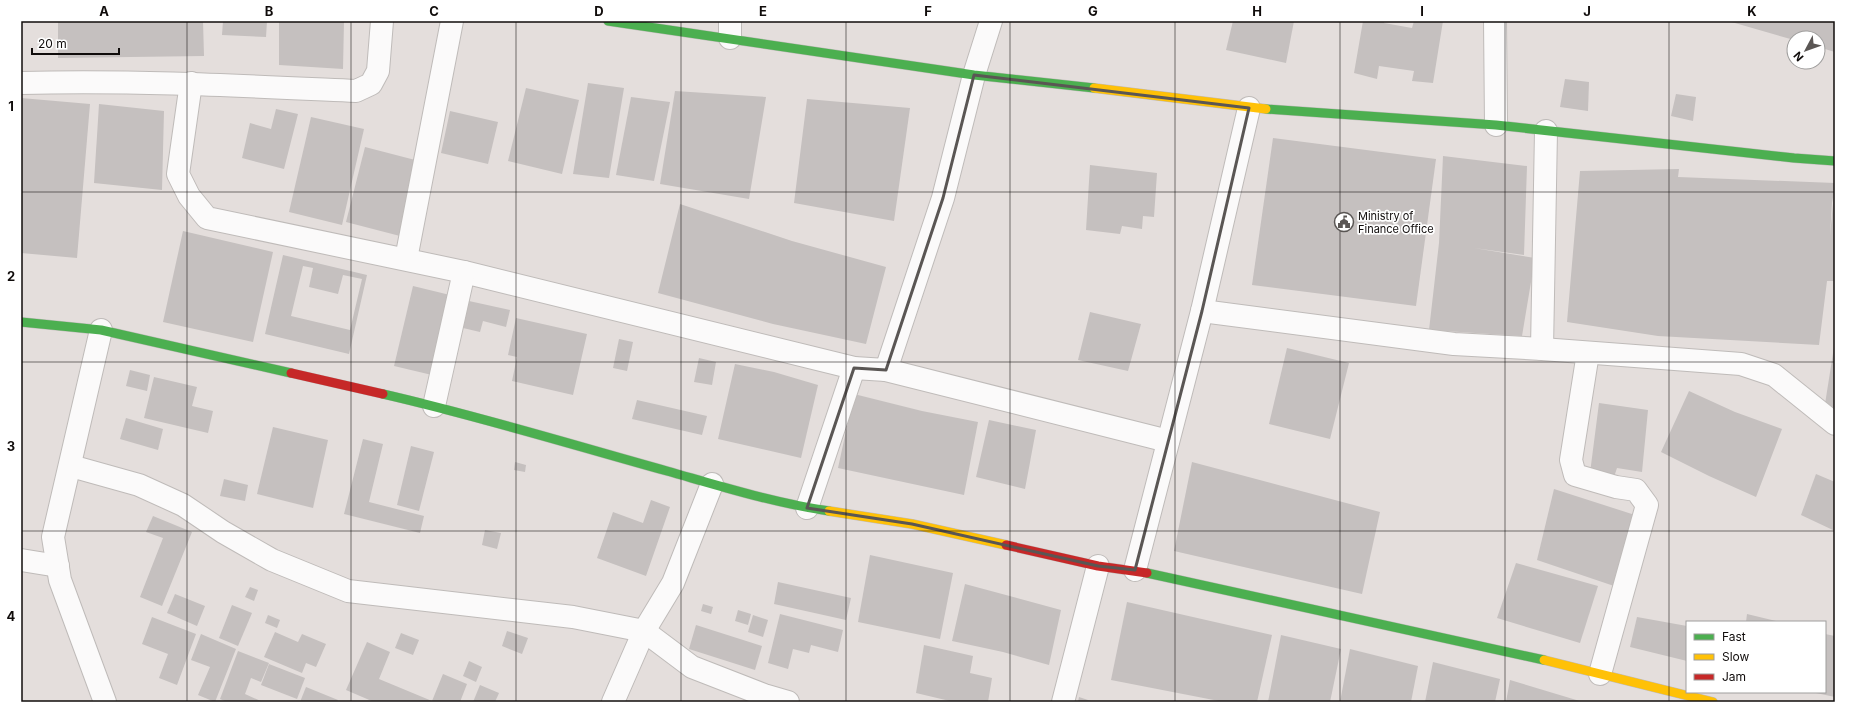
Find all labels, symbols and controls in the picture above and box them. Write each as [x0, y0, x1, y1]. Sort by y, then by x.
text: A [99, 3, 109, 19]
text: B [265, 3, 274, 19]
text: C [429, 3, 439, 19]
text: D [594, 3, 604, 19]
text: E [759, 3, 767, 19]
text: F [924, 3, 932, 19]
text: G [1088, 3, 1098, 19]
text: H [1252, 3, 1262, 19]
text: I [1420, 3, 1424, 19]
text: J [1583, 3, 1591, 19]
text: K [1747, 3, 1757, 19]
scale bar [32, 30, 119, 56]
north arrow [1786, 30, 1826, 70]
text: 20 m [38, 36, 67, 51]
text: N [1790, 49, 1806, 64]
text: 1 [8, 98, 14, 114]
place label: Ministry of Finance Office [1358, 209, 1434, 236]
public building icon: Ministry of Finance Office [1333, 211, 1355, 233]
text: 2 [7, 268, 15, 284]
text: 3 [7, 438, 15, 454]
text: 4 [7, 608, 16, 624]
legend [1686, 621, 1826, 693]
text: Fast [1722, 629, 1746, 644]
text: Slow [1722, 649, 1750, 664]
text: Jam [1722, 669, 1746, 684]

